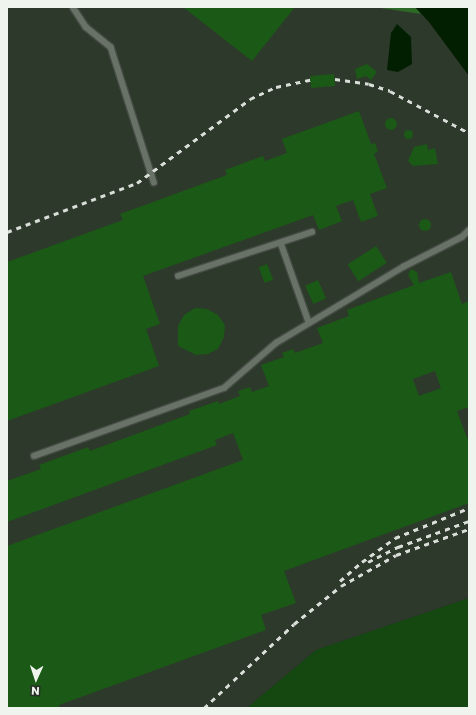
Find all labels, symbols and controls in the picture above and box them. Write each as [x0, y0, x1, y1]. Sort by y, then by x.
north arrow [16, 659, 56, 699]
text: N [31, 683, 40, 699]

